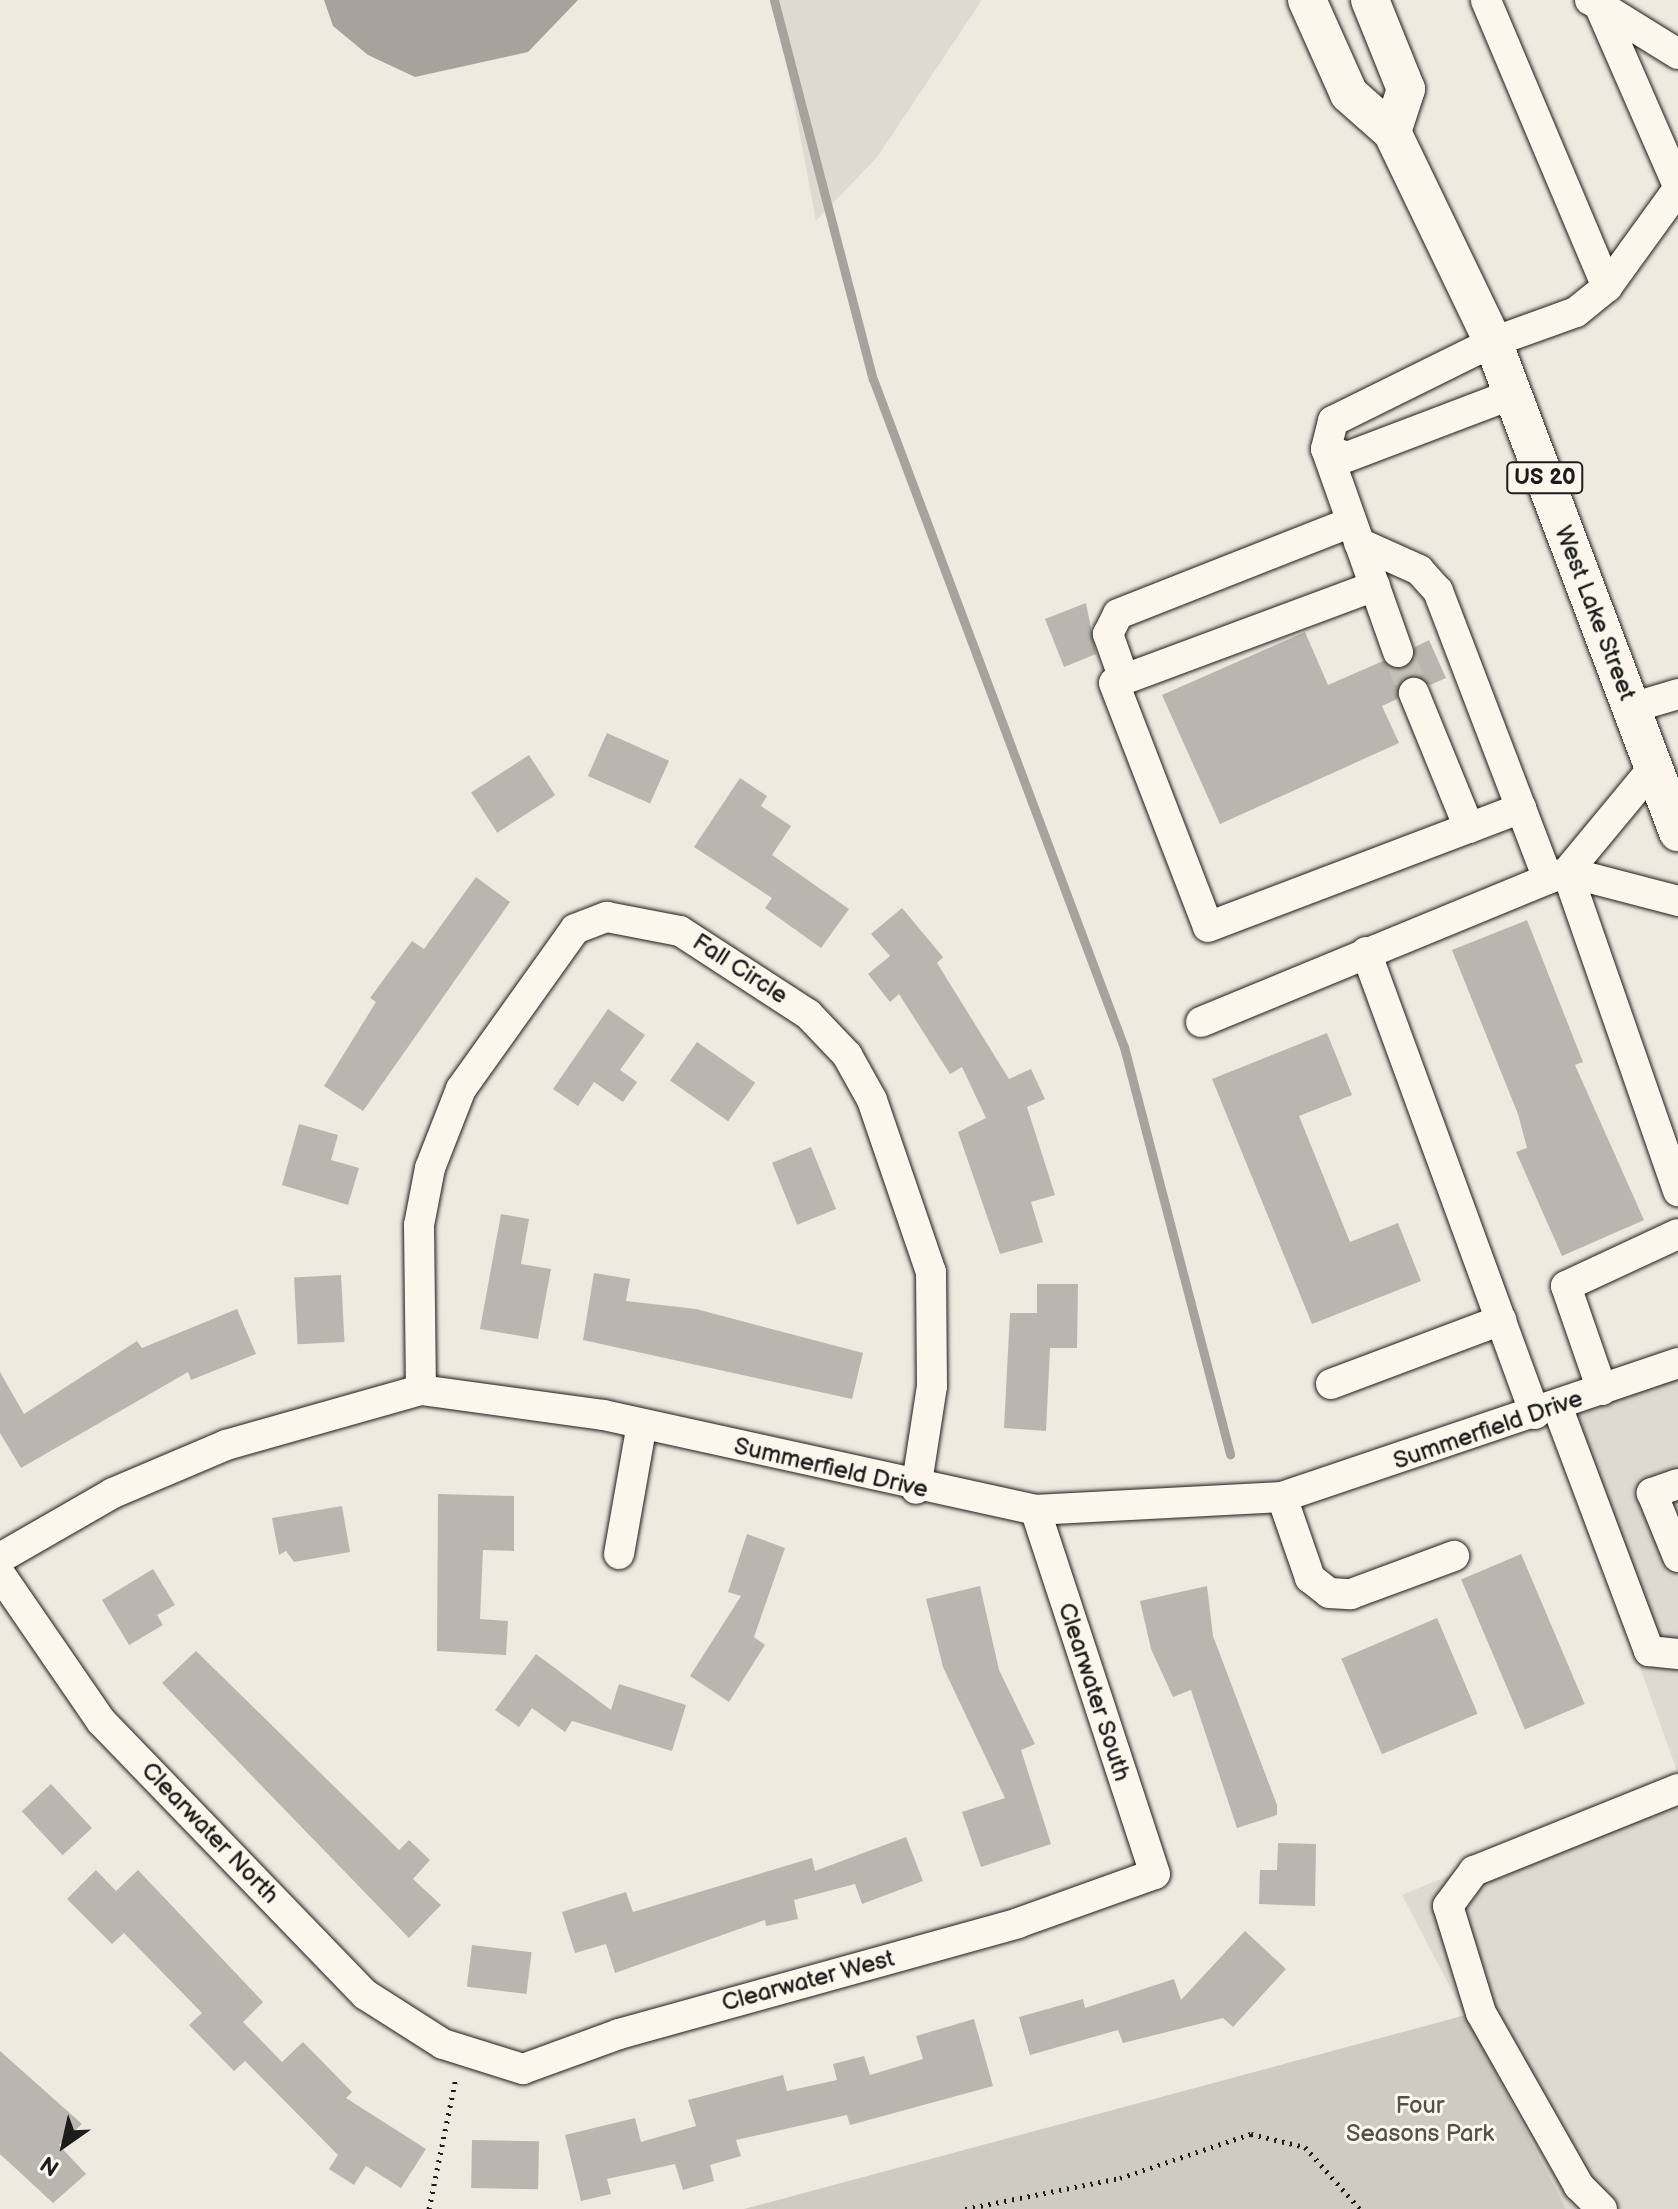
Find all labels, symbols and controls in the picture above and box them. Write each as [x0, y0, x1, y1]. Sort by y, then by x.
road number: US 20 [1505, 460, 1585, 496]
street label: West Lake Street [1548, 521, 1642, 705]
street label: Fall Circle [687, 928, 793, 1010]
street label: Summerfield Drive [1390, 1384, 1586, 1476]
street label: Summerfield Drive [731, 1432, 931, 1504]
street label: Clearwater South [1052, 1599, 1136, 1785]
street label: Clearwater North [135, 1756, 285, 1910]
street label: Clearwater West [718, 1944, 898, 2018]
park label: Four Seasons Park [1346, 2092, 1494, 2148]
north arrow [24, 2105, 104, 2185]
text: N [36, 2149, 65, 2181]

